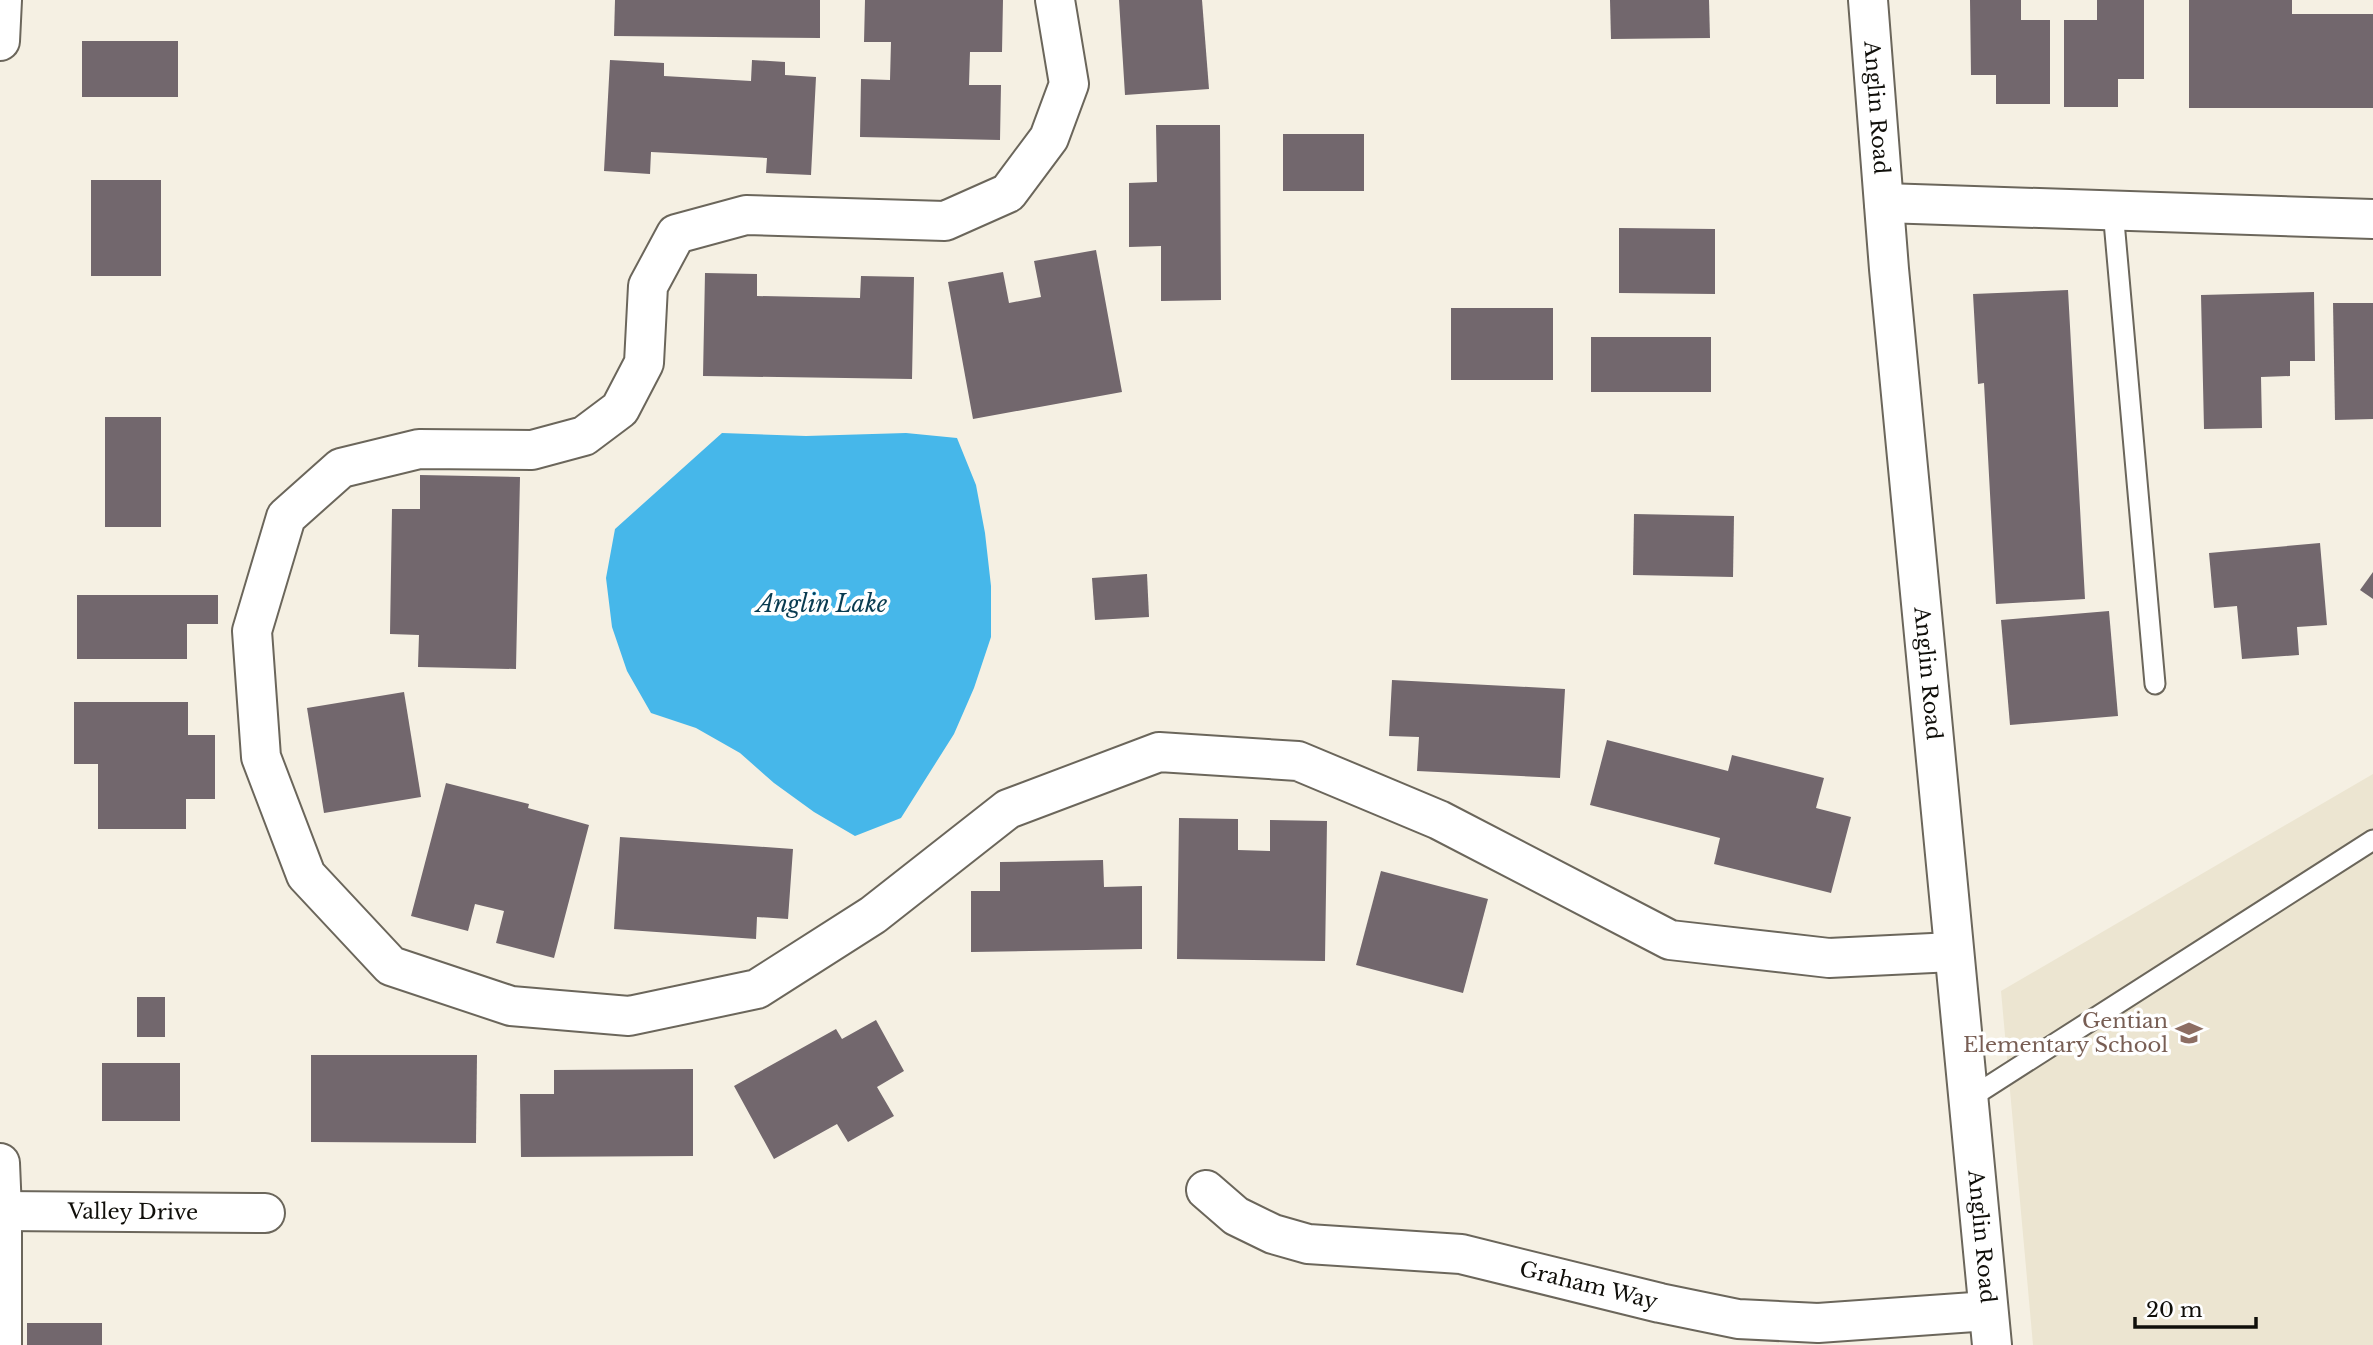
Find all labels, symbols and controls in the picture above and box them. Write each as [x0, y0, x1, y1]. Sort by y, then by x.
street label: Anglin Road [1858, 39, 1895, 175]
water label: Anglin Lake [754, 590, 888, 618]
street label: Anglin Road [1908, 605, 1947, 741]
place label: Gentian Elementary School [1963, 1008, 2168, 1058]
school or university icon: Gentian Elementary School [2174, 1018, 2204, 1048]
street label: Anglin Road [1962, 1168, 2001, 1305]
street label: Valley Drive [67, 1198, 198, 1225]
street label: Graham Way [1517, 1256, 1661, 1315]
scale bar [2135, 1286, 2256, 1330]
text: 20 m [2146, 1297, 2203, 1323]

